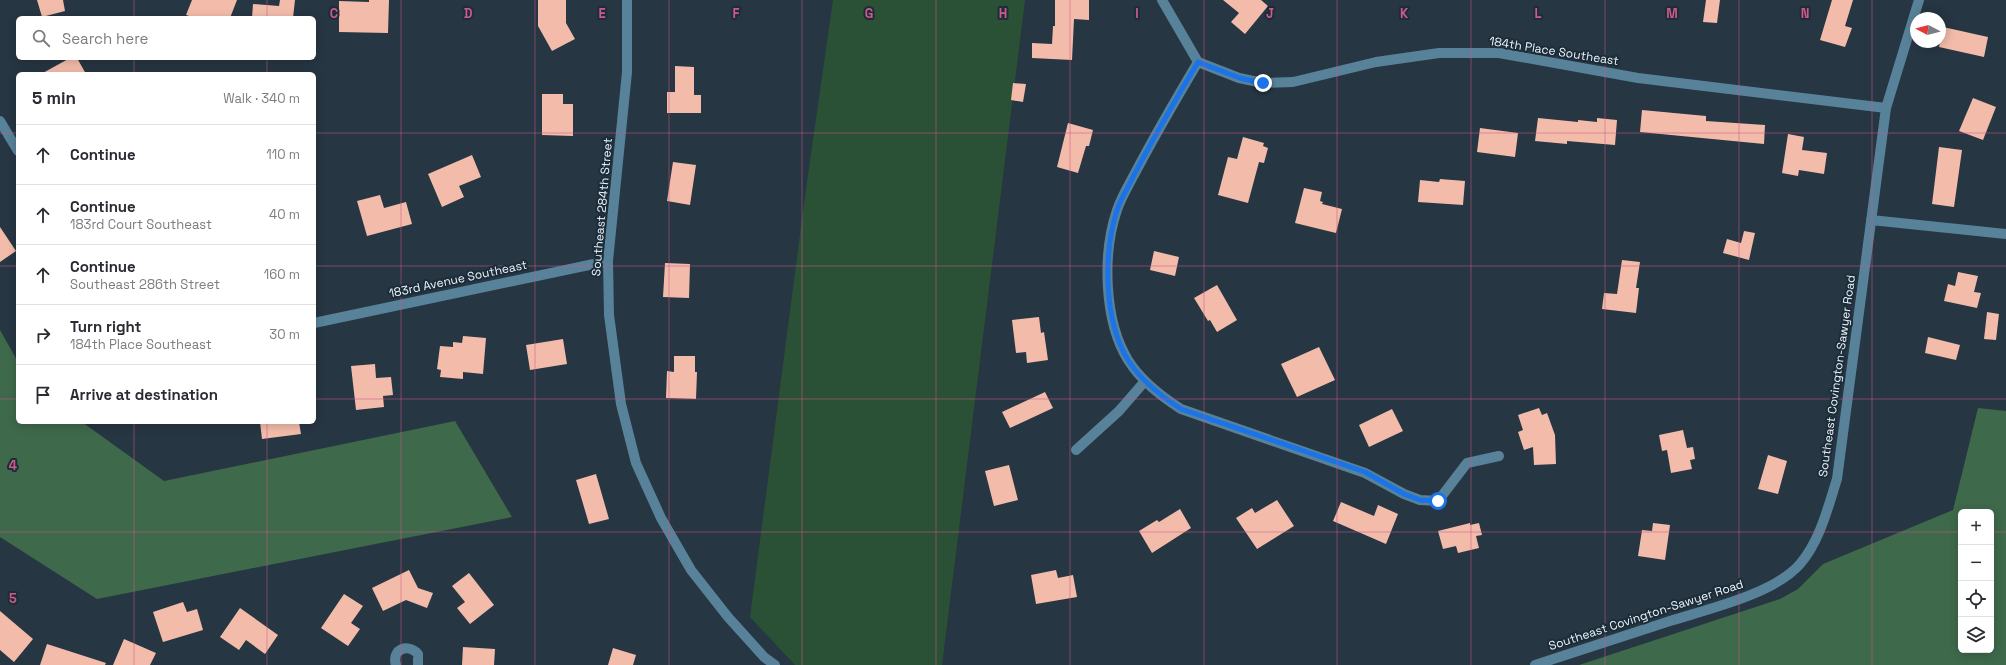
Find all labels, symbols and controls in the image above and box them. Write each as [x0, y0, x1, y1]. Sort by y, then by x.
text: C [330, 5, 338, 22]
text: D [464, 5, 473, 22]
text: E [598, 5, 606, 22]
text: F [733, 5, 740, 22]
text: G [865, 5, 873, 22]
text: H [999, 5, 1007, 22]
text: I [1135, 5, 1139, 22]
text: J [1266, 5, 1274, 22]
text: K [1400, 5, 1409, 22]
text: L [1534, 5, 1542, 22]
text: M [1666, 5, 1678, 22]
text: N [1801, 5, 1809, 22]
north arrow [1910, 12, 1946, 48]
search box [16, 16, 316, 60]
icon: search [30, 27, 52, 49]
text: Search here [62, 29, 148, 48]
street label: 184th Place Southeast [1488, 33, 1620, 69]
route end [1254, 74, 1272, 92]
text: 5 min [32, 87, 76, 109]
text: Walk · 340 m [223, 90, 300, 107]
street label: Southeast 284th Street [588, 137, 616, 277]
icon: ahead [32, 144, 54, 166]
text: Continue [70, 145, 136, 164]
text: 110 m [266, 146, 300, 163]
text: Continue [70, 197, 136, 216]
icon: ahead [32, 204, 54, 226]
text: 40 m [269, 206, 300, 223]
text: 183rd Court Southeast [70, 216, 212, 233]
text: Continue [70, 257, 136, 276]
street label: 183rd Avenue Southeast [387, 257, 529, 301]
icon: ahead [32, 264, 54, 286]
text: 160 m [264, 266, 300, 283]
street label: Southeast Covington-Sawyer Road [1815, 274, 1859, 478]
text: Southeast 286th Street [70, 276, 220, 293]
text: Turn right [70, 317, 141, 336]
icon: right [32, 324, 54, 346]
text: 30 m [269, 326, 300, 343]
text: 184th Place Southeast [70, 336, 212, 353]
icon: arrive [32, 384, 54, 406]
text: Arrive at destination [70, 385, 218, 404]
text: 4 [9, 457, 17, 474]
route start [1429, 492, 1447, 510]
map controls [1958, 509, 1994, 653]
button: + [1958, 509, 1994, 545]
button: − [1958, 545, 1994, 581]
street label: Southeast Covington-Sawyer Road [1547, 576, 1745, 654]
button: locate [1958, 581, 1994, 617]
text: 5 [9, 590, 17, 607]
button: layers [1958, 617, 1994, 653]

